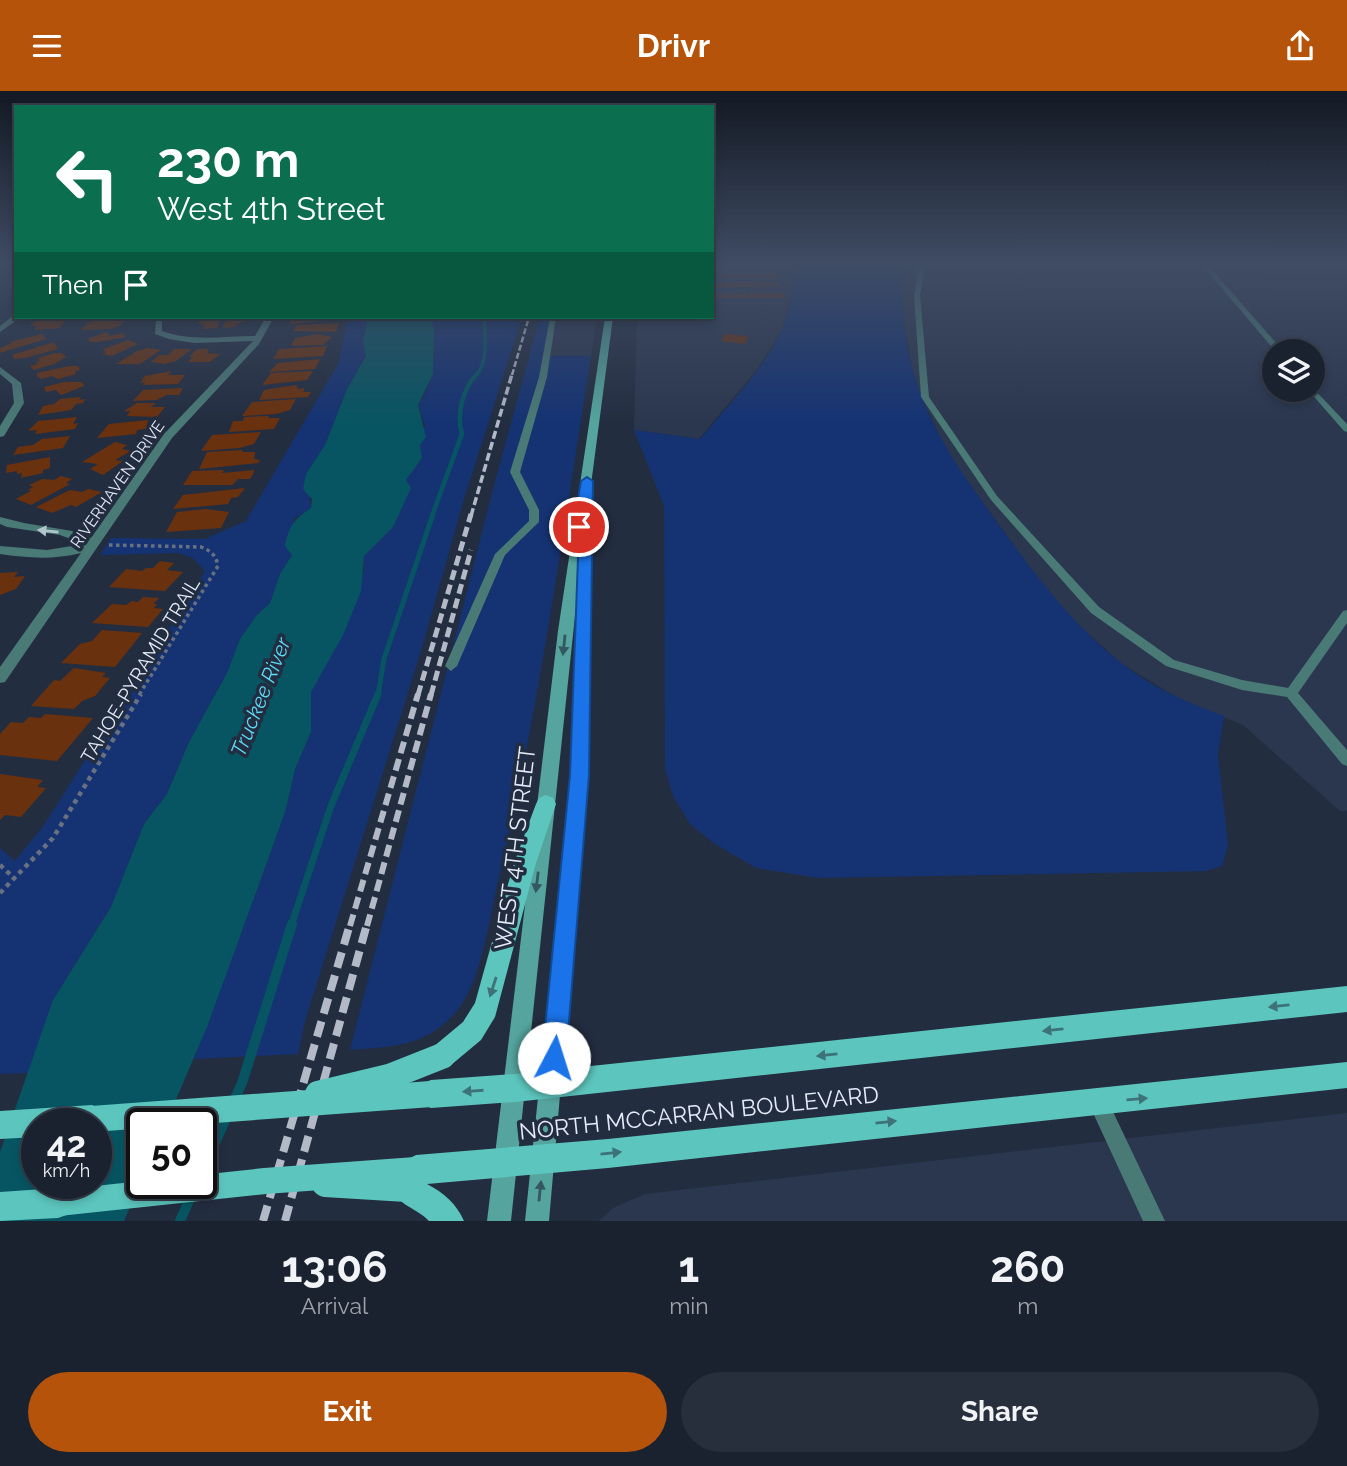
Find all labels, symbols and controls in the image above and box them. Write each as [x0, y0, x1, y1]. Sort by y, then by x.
icon: menu [28, 27, 66, 65]
text: Drivr [637, 27, 710, 64]
icon: share [1281, 27, 1319, 65]
text: 230 m [157, 131, 299, 188]
icon: left [42, 133, 133, 224]
text: West 4th Street [157, 190, 385, 227]
icon: arrive [117, 266, 155, 304]
text: Then [42, 270, 103, 300]
map controls [1262, 339, 1325, 402]
button: layers [1262, 339, 1325, 402]
street label: RIVERHAVEN DRIVE [66, 417, 169, 551]
pin [549, 497, 609, 557]
icon: arrive [560, 508, 598, 546]
one-way arrow [37, 525, 59, 536]
street label: TAHOE-PYRAMID TRAIL [76, 574, 204, 766]
water label: Truckee River [225, 633, 296, 760]
one-way arrow [558, 634, 569, 656]
street label: WEST 4TH STREET [489, 745, 540, 951]
one-way arrow [532, 871, 543, 893]
one-way arrow [487, 977, 498, 998]
one-way arrow [1268, 1001, 1290, 1012]
position arrow [517, 1021, 591, 1095]
one-way arrow [1042, 1025, 1064, 1036]
one-way arrow [816, 1049, 838, 1060]
street label: NORTH MCCARRAN BOULEVARD [518, 1080, 880, 1145]
one-way arrow [462, 1086, 484, 1097]
one-way arrow [1126, 1093, 1148, 1104]
speed limit sign: 50 [126, 1108, 217, 1199]
one-way arrow [875, 1116, 897, 1127]
text: 42 [47, 1124, 86, 1165]
one-way arrow [600, 1147, 622, 1158]
text: km/h [43, 1160, 90, 1181]
one-way arrow [535, 1180, 546, 1202]
text: 13:06 [282, 1243, 387, 1292]
text: 1 [679, 1243, 699, 1292]
text: 260 [990, 1243, 1065, 1292]
text: Arrival [301, 1292, 368, 1319]
text: min [669, 1292, 709, 1319]
text: m [1017, 1292, 1038, 1319]
button: Exit [28, 1372, 667, 1452]
button: Share [681, 1372, 1319, 1452]

